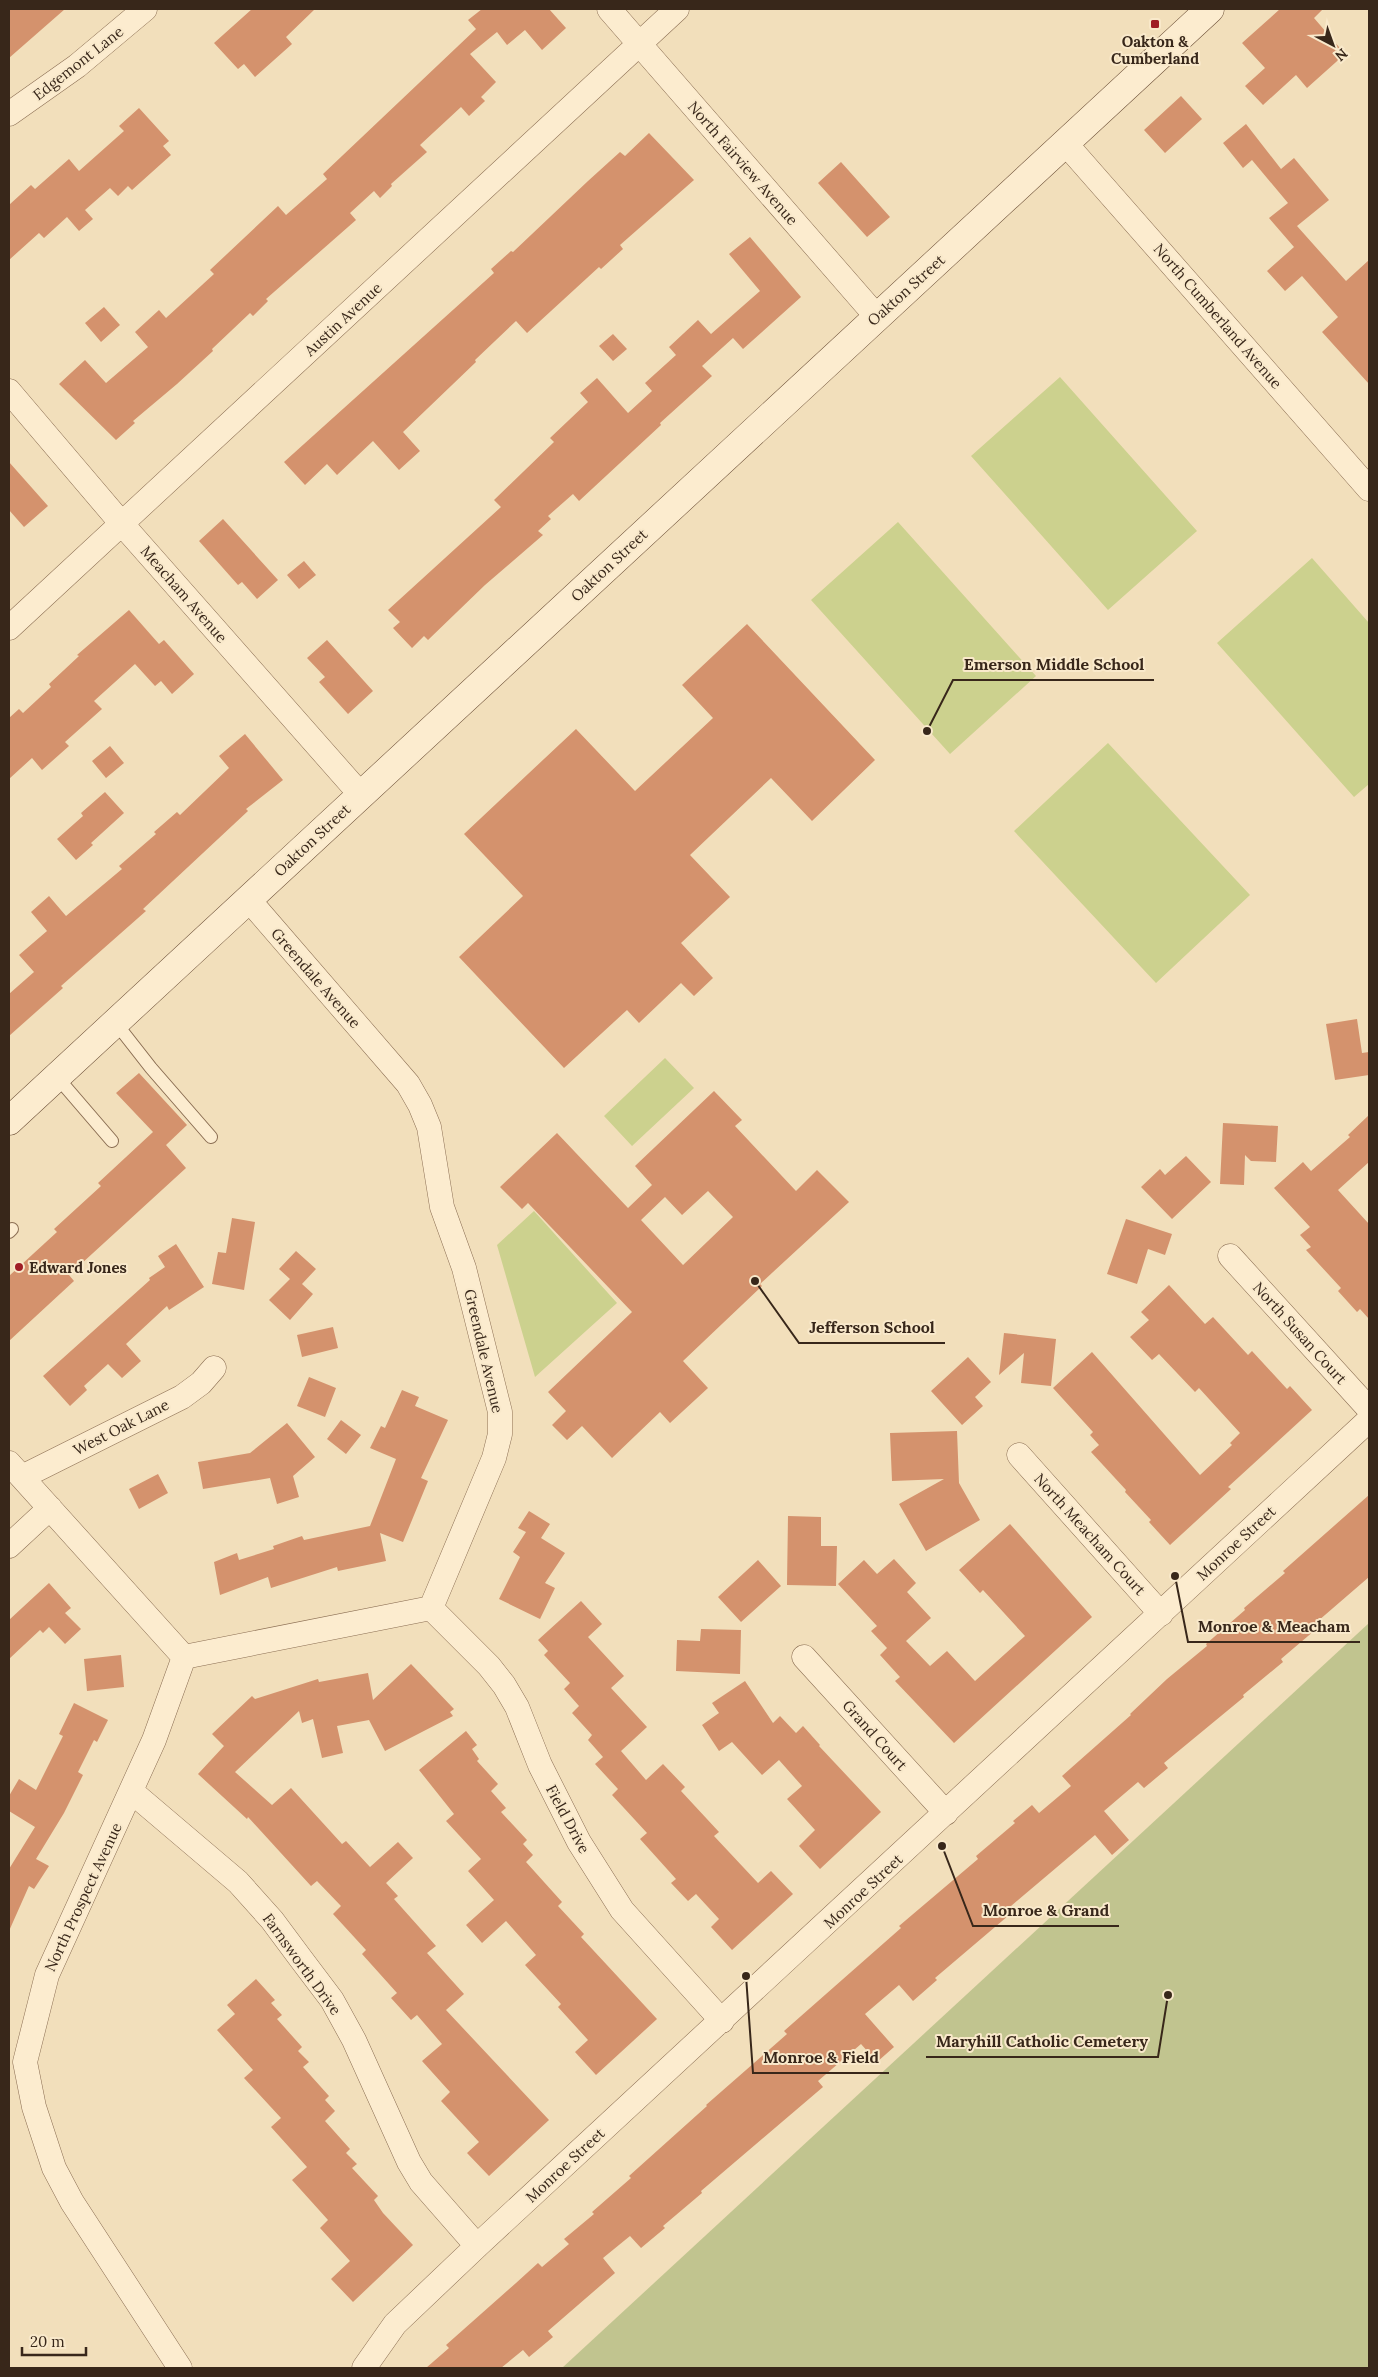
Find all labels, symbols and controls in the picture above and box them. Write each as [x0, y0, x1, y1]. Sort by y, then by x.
marker: Oakton & Cumberland [1149, 18, 1161, 30]
north arrow [1308, 20, 1358, 70]
street label: Edgemont Lane [29, 22, 127, 104]
place label: Oakton & Cumberland [1111, 32, 1199, 68]
text: N [1331, 44, 1352, 65]
street label: North Fairview Avenue [684, 97, 802, 229]
street label: North Cumberland Avenue [1150, 239, 1286, 393]
street label: Oakton Street [863, 250, 949, 330]
street label: Austin Avenue [299, 278, 386, 360]
street label: Oakton Street [567, 525, 651, 605]
street label: Meacham Avenue [137, 542, 231, 646]
callout: Emerson Middle School [953, 649, 1154, 680]
text: Emerson Middle School [964, 654, 1144, 674]
street label: Oakton Street [270, 800, 354, 880]
street label: Greendale Avenue [267, 924, 365, 1032]
place label: Edward Jones [29, 1258, 127, 1277]
marker: Edward Jones [13, 1261, 25, 1273]
street label: North Susan Court [1249, 1278, 1351, 1388]
street label: Greendale Avenue [460, 1287, 508, 1415]
callout: Jefferson School [799, 1312, 945, 1343]
text: Jefferson School [809, 1317, 935, 1337]
street label: West Oak Lane [70, 1395, 172, 1459]
street label: North Meacham Court [1030, 1469, 1150, 1599]
street label: Monroe Street [1192, 1501, 1280, 1584]
callout: Monroe & Meacham [1188, 1611, 1360, 1642]
text: Monroe & Meacham [1198, 1616, 1350, 1636]
street label: Grand Court [838, 1696, 912, 1774]
street label: Field Drive [542, 1781, 594, 1857]
street label: North Prospect Avenue [40, 1819, 126, 1975]
street label: Monroe Street [819, 1849, 907, 1932]
callout: Monroe & Grand [973, 1895, 1119, 1926]
text: Monroe & Grand [983, 1900, 1110, 1920]
street label: Farnsworth Drive [259, 1909, 345, 2019]
callout: Maryhill Catholic Cemetery [926, 2026, 1158, 2057]
text: Maryhill Catholic Cemetery [936, 2031, 1148, 2051]
callout: Monroe & Field [753, 2042, 889, 2073]
text: Monroe & Field [763, 2047, 880, 2067]
street label: Monroe Street [521, 2123, 609, 2206]
scale bar [22, 2324, 86, 2356]
text: 20 m [30, 2332, 65, 2351]

